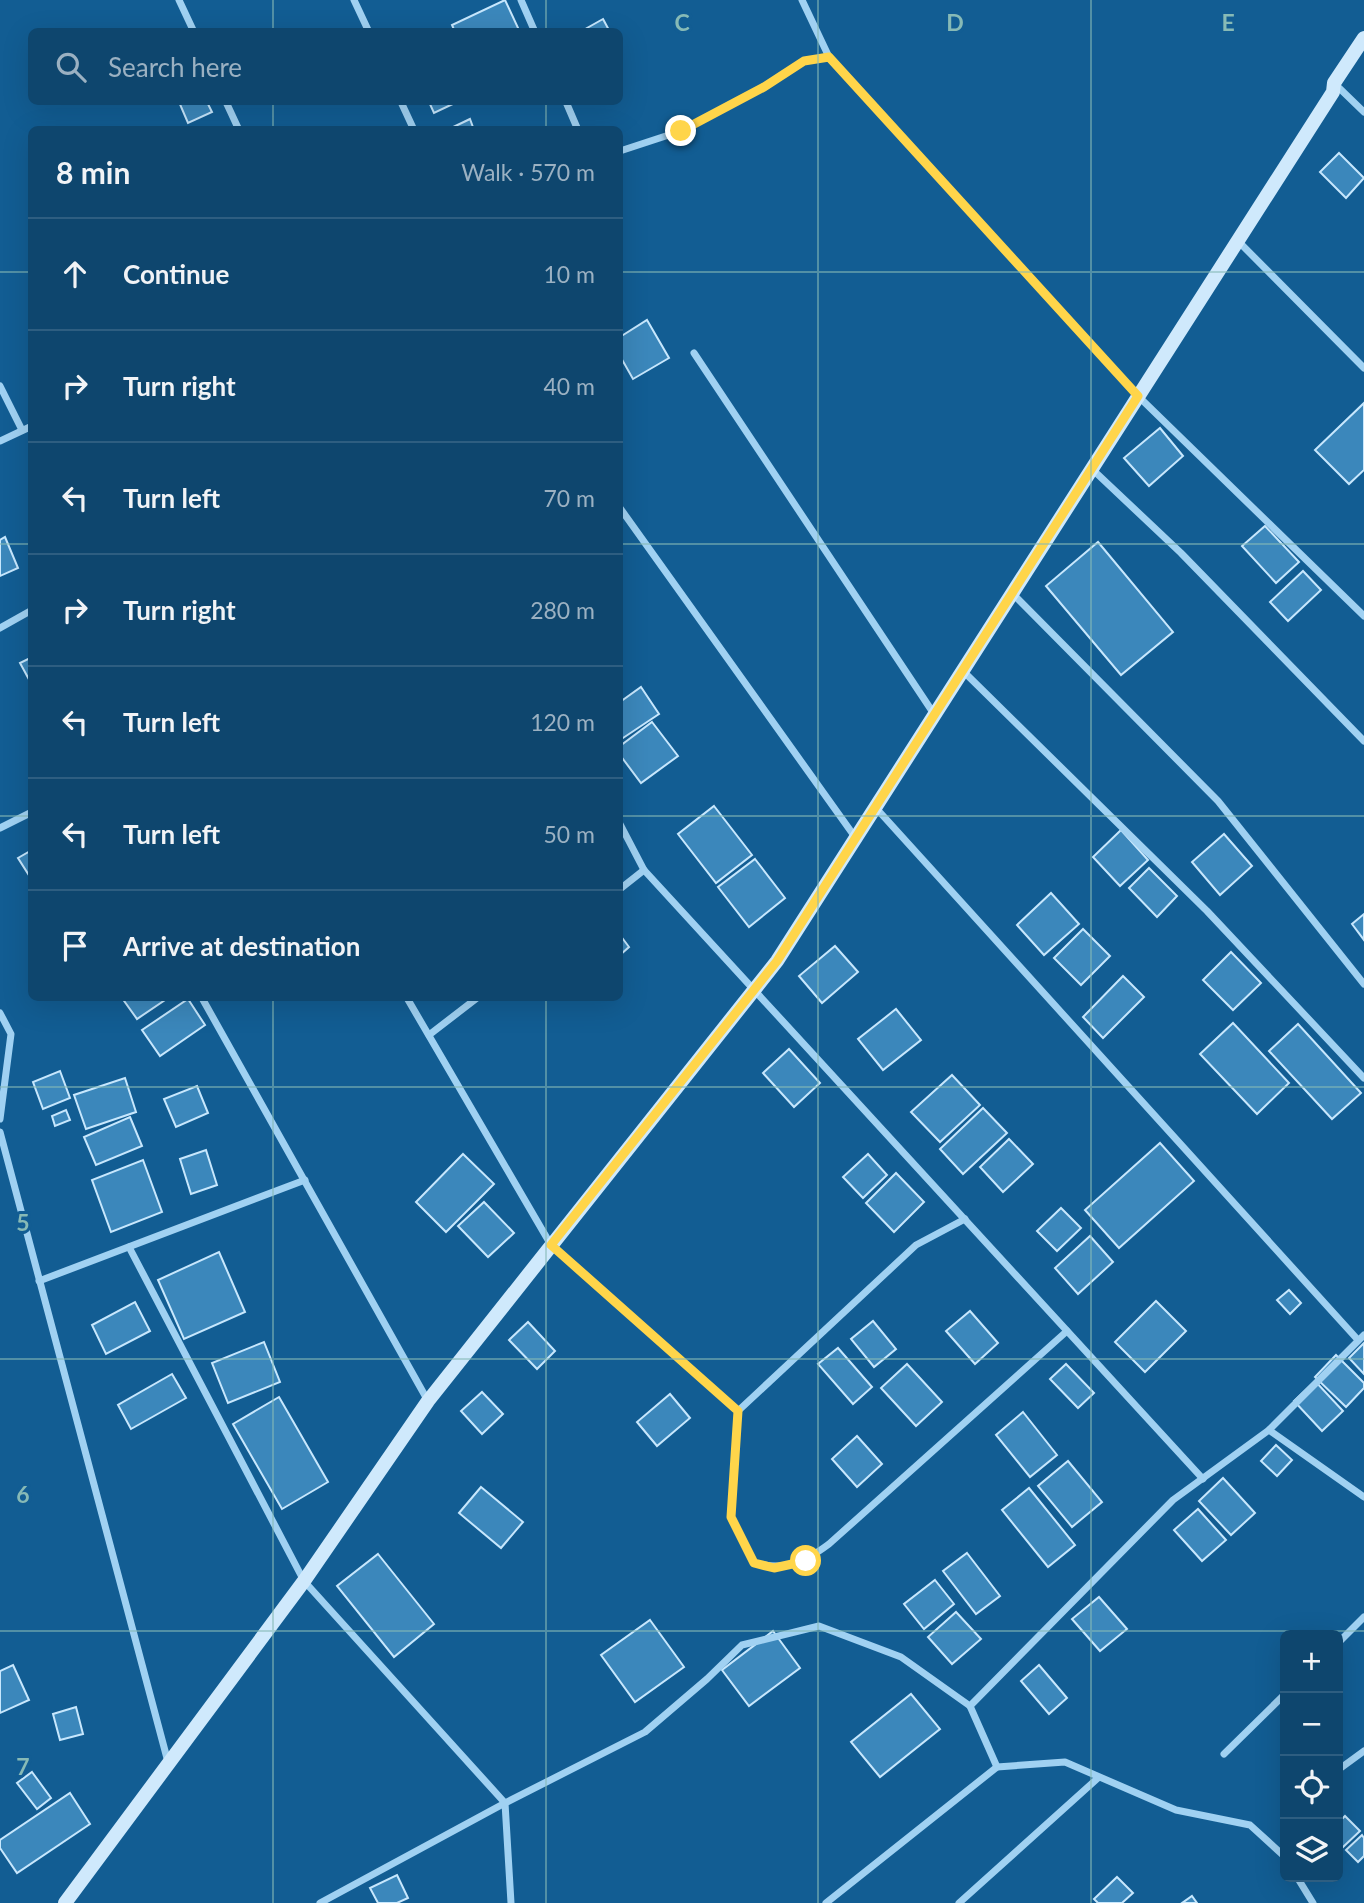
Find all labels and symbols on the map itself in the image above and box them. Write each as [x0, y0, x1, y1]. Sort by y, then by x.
text: C [674, 8, 690, 36]
text: D [946, 8, 964, 36]
text: E [1221, 8, 1235, 36]
route end [665, 115, 696, 146]
text: 5 [16, 1208, 30, 1236]
text: 6 [16, 1480, 30, 1508]
route start [790, 1545, 821, 1576]
text: 7 [16, 1752, 30, 1780]

